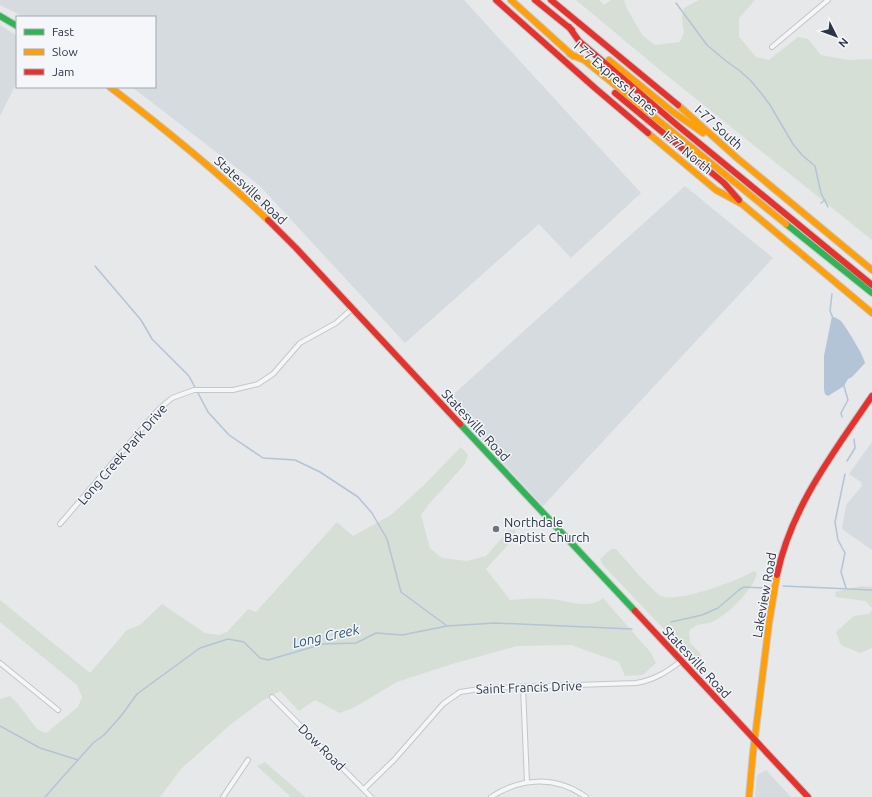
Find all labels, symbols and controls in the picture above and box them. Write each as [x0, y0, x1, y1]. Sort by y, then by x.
legend [16, 16, 156, 88]
north arrow [816, 16, 856, 56]
text: Fast [52, 25, 74, 38]
text: N [836, 36, 851, 50]
street label: I 77 Express Lanes [572, 38, 661, 118]
text: Slow [52, 45, 78, 58]
text: Jam [52, 65, 74, 78]
street label: I-77 South [692, 102, 746, 152]
street label: I-77 North [661, 128, 715, 176]
street label: Statesville Road [212, 153, 290, 227]
street label: Statesville Road [439, 386, 513, 464]
street label: Long Creek Park Drive [75, 401, 169, 507]
place label: Northdale Baptist Church [504, 515, 590, 544]
marker: Northdale Baptist Church [491, 524, 501, 534]
street label: Lakeview Road [750, 551, 778, 639]
water label: Long Creek [291, 621, 362, 651]
street label: Statesville Road [660, 623, 734, 701]
street label: Saint Francis Drive [476, 678, 582, 696]
street label: Dow Road [296, 721, 348, 773]

